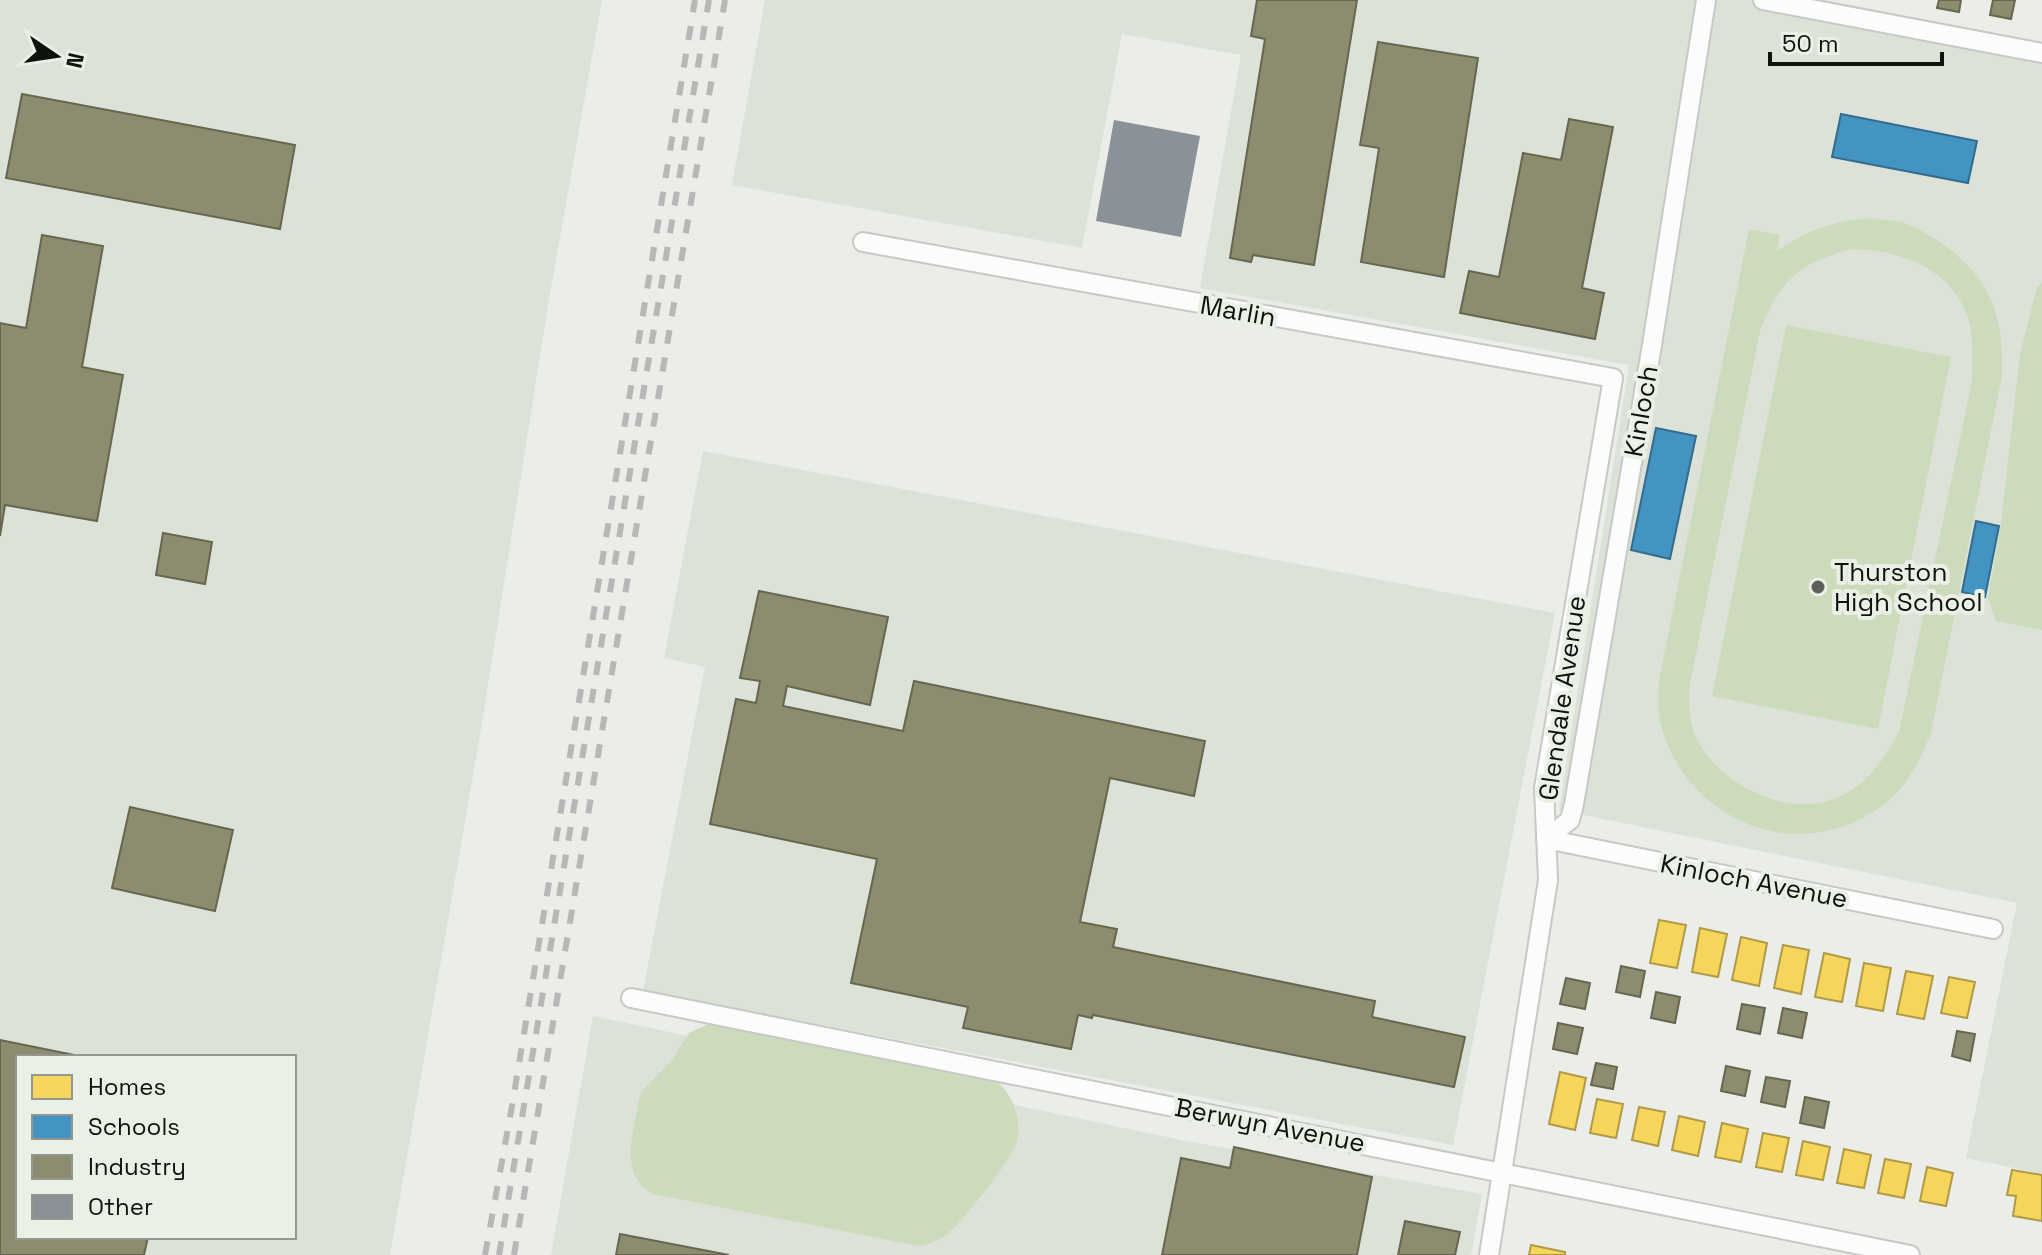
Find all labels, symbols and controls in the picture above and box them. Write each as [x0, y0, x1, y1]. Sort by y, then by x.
north arrow [16, 16, 96, 96]
scale bar [1770, 16, 1942, 66]
text: 50 m [1782, 28, 1839, 59]
text: N [60, 50, 91, 71]
street label: Marlin [1198, 288, 1278, 334]
street label: Kinloch [1616, 363, 1666, 459]
place label: Thurston High School [1834, 555, 1983, 619]
marker: Thurston High School [1809, 578, 1827, 596]
street label: Glendale Avenue [1531, 593, 1593, 803]
street label: Kinloch Avenue [1657, 846, 1851, 916]
legend [16, 1055, 296, 1239]
text: Homes [88, 1071, 166, 1102]
street label: Berwyn Avenue [1172, 1090, 1368, 1160]
text: Schools [88, 1111, 180, 1142]
text: Industry [88, 1151, 186, 1182]
text: Other [88, 1191, 153, 1222]

